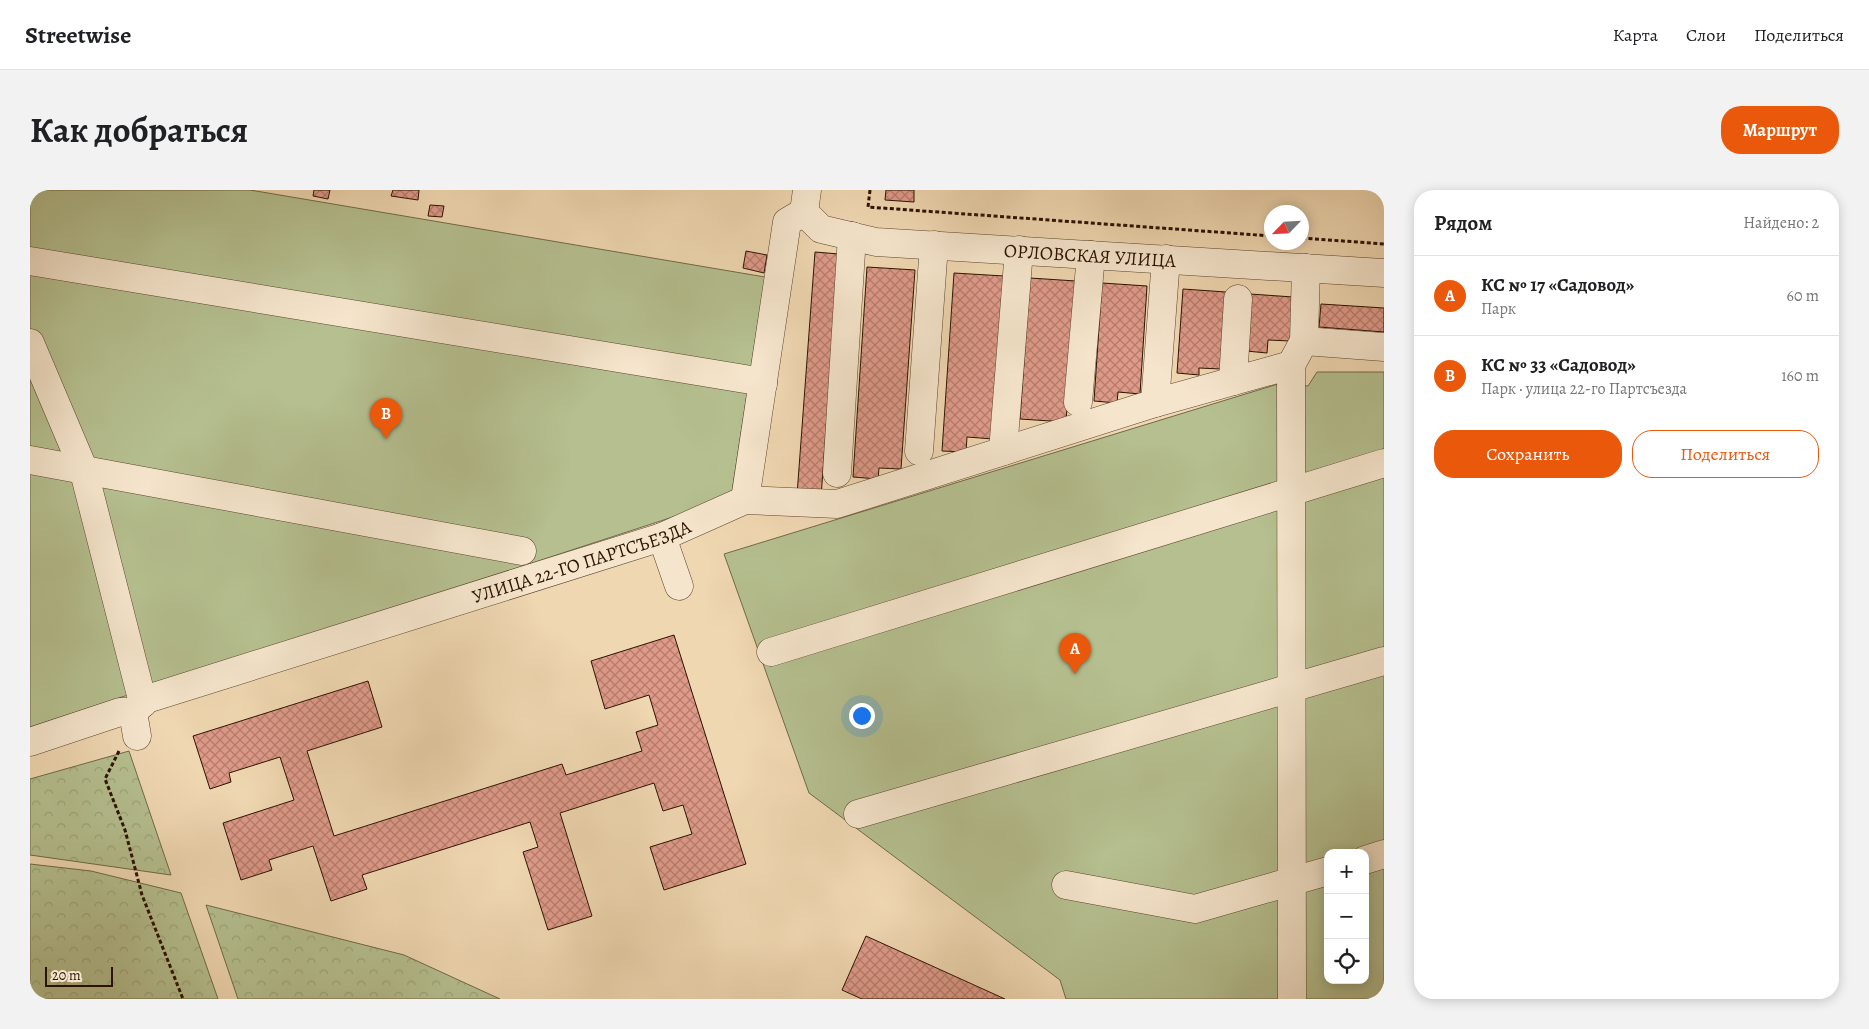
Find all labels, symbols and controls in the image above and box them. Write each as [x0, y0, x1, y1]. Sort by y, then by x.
text: Streetwise [25, 19, 131, 51]
text: Карта [1613, 23, 1658, 47]
text: Слои [1686, 23, 1726, 47]
text: Поделиться [1754, 23, 1844, 47]
text: Как добраться [30, 106, 248, 154]
button: Маршрут [1721, 106, 1839, 154]
north arrow [1264, 205, 1309, 250]
text: Рядом [1434, 209, 1492, 237]
text: Найдено: 2 [1743, 212, 1819, 234]
street label: ОРЛОВСКАЯ УЛИЦА [1003, 238, 1178, 274]
text: КС № 17 «Садовод» [1481, 272, 1634, 298]
text: A [1445, 285, 1455, 307]
text: 60 m [1787, 285, 1819, 307]
text: Парк [1481, 298, 1516, 320]
text: КС № 33 «Садовод» [1481, 352, 1636, 378]
text: B [1445, 365, 1455, 387]
text: 160 m [1781, 365, 1819, 387]
text: Парк · улица 22-го Партсъезда [1481, 378, 1687, 400]
pin: B [370, 398, 402, 439]
button: Сохранить [1434, 430, 1622, 478]
button: Поделиться [1632, 430, 1819, 478]
street label: УЛИЦА 22-ГО ПАРТСЪЕЗДА [469, 513, 696, 610]
pin: A [1059, 633, 1091, 674]
your location [849, 703, 875, 729]
map controls [1324, 849, 1369, 984]
button: + [1324, 849, 1369, 894]
button: − [1324, 894, 1369, 939]
button: locate [1324, 939, 1369, 984]
scale bar [45, 964, 112, 987]
text: 20 m [52, 966, 81, 985]

